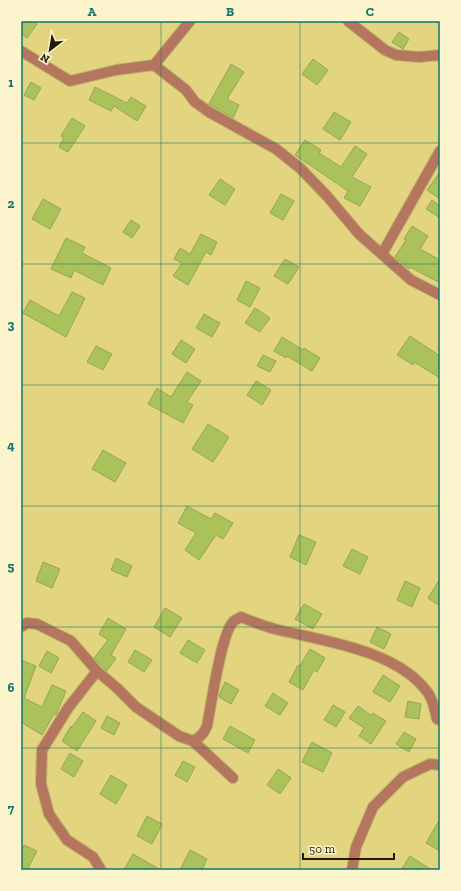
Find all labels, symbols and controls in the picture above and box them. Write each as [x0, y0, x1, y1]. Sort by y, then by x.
text: A [88, 4, 97, 19]
text: B [226, 4, 234, 19]
text: C [366, 4, 374, 19]
north arrow [30, 30, 70, 70]
text: N [38, 50, 52, 66]
text: 1 [8, 75, 14, 90]
text: 2 [8, 196, 15, 211]
text: 3 [8, 317, 15, 332]
text: 4 [7, 438, 15, 453]
text: 5 [8, 559, 15, 574]
text: 6 [8, 680, 15, 695]
text: 7 [8, 801, 15, 816]
scale bar [303, 835, 394, 861]
text: 50 m [309, 842, 336, 856]

